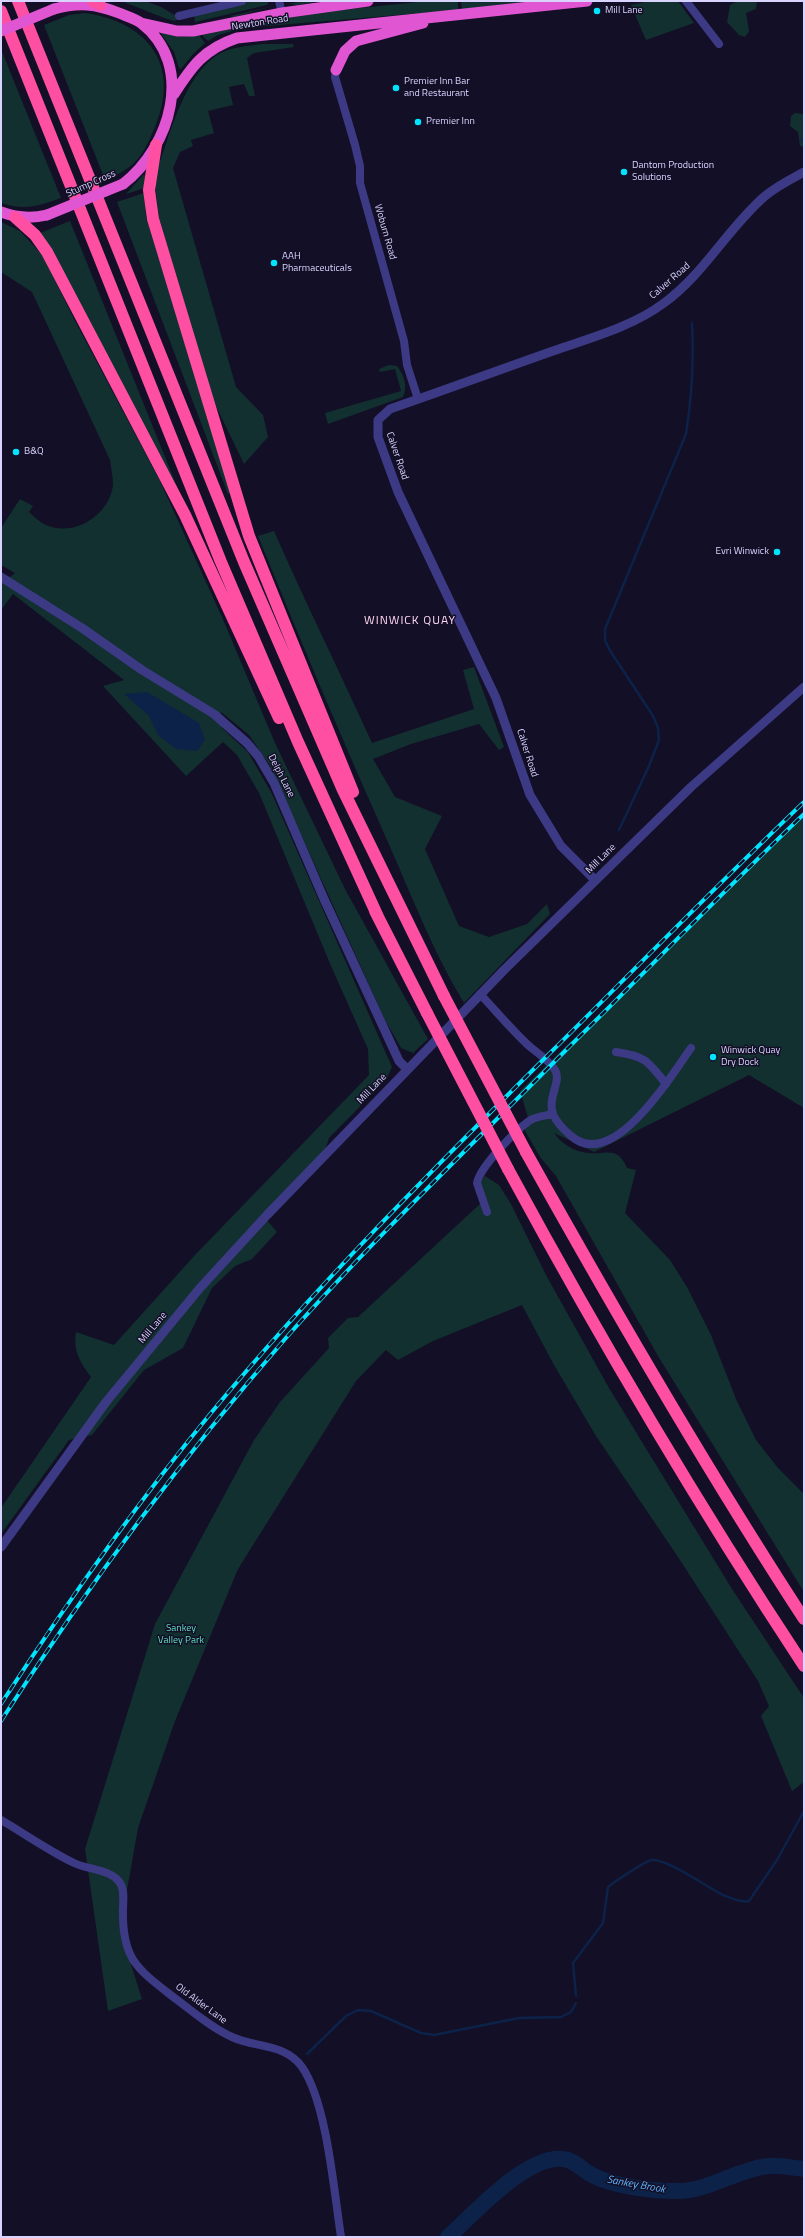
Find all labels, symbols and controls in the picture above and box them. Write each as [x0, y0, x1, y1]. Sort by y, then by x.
place label: Mill Lane [605, 5, 643, 17]
marker: Mill Lane [592, 6, 602, 16]
street label: Newton Road [231, 13, 289, 33]
place label: Premier Inn Bar and Restaurant [404, 76, 470, 100]
marker: Premier Inn Bar and Restaurant [391, 83, 401, 93]
place label: Premier Inn [426, 116, 475, 128]
marker: Premier Inn [413, 117, 423, 127]
place label: Dantom Production Solutions [632, 160, 714, 184]
marker: Dantom Production Solutions [619, 167, 629, 177]
street label: Stump Cross [64, 168, 118, 200]
street label: Woburn Road [371, 203, 399, 261]
place label: AAH Pharmaceuticals [282, 251, 352, 274]
marker: AAH Pharmaceuticals [269, 258, 279, 268]
street label: Calver Road [647, 260, 693, 302]
street label: Calver Road [383, 430, 411, 482]
place label: B&Q [24, 446, 44, 458]
marker: B&Q [11, 447, 21, 457]
place label: Evri Winwick [716, 546, 769, 558]
marker: Evri Winwick [772, 547, 782, 557]
district label: WINWICK QUAY [364, 614, 456, 628]
street label: Calver Road [514, 727, 540, 779]
street label: Delph Lane [265, 752, 297, 800]
street label: Mill Lane [583, 841, 619, 877]
place label: Winwick Quay Dry Dock [721, 1045, 780, 1068]
marker: Winwick Quay Dry Dock [708, 1052, 718, 1062]
street label: Mill Lane [355, 1071, 389, 1107]
street label: Mill Lane [136, 1310, 170, 1346]
park label: Sankey Valley Park [158, 1623, 204, 1646]
street label: Old Alder Lane [173, 1981, 229, 2027]
water label: Sankey Brook [606, 2173, 666, 2197]

